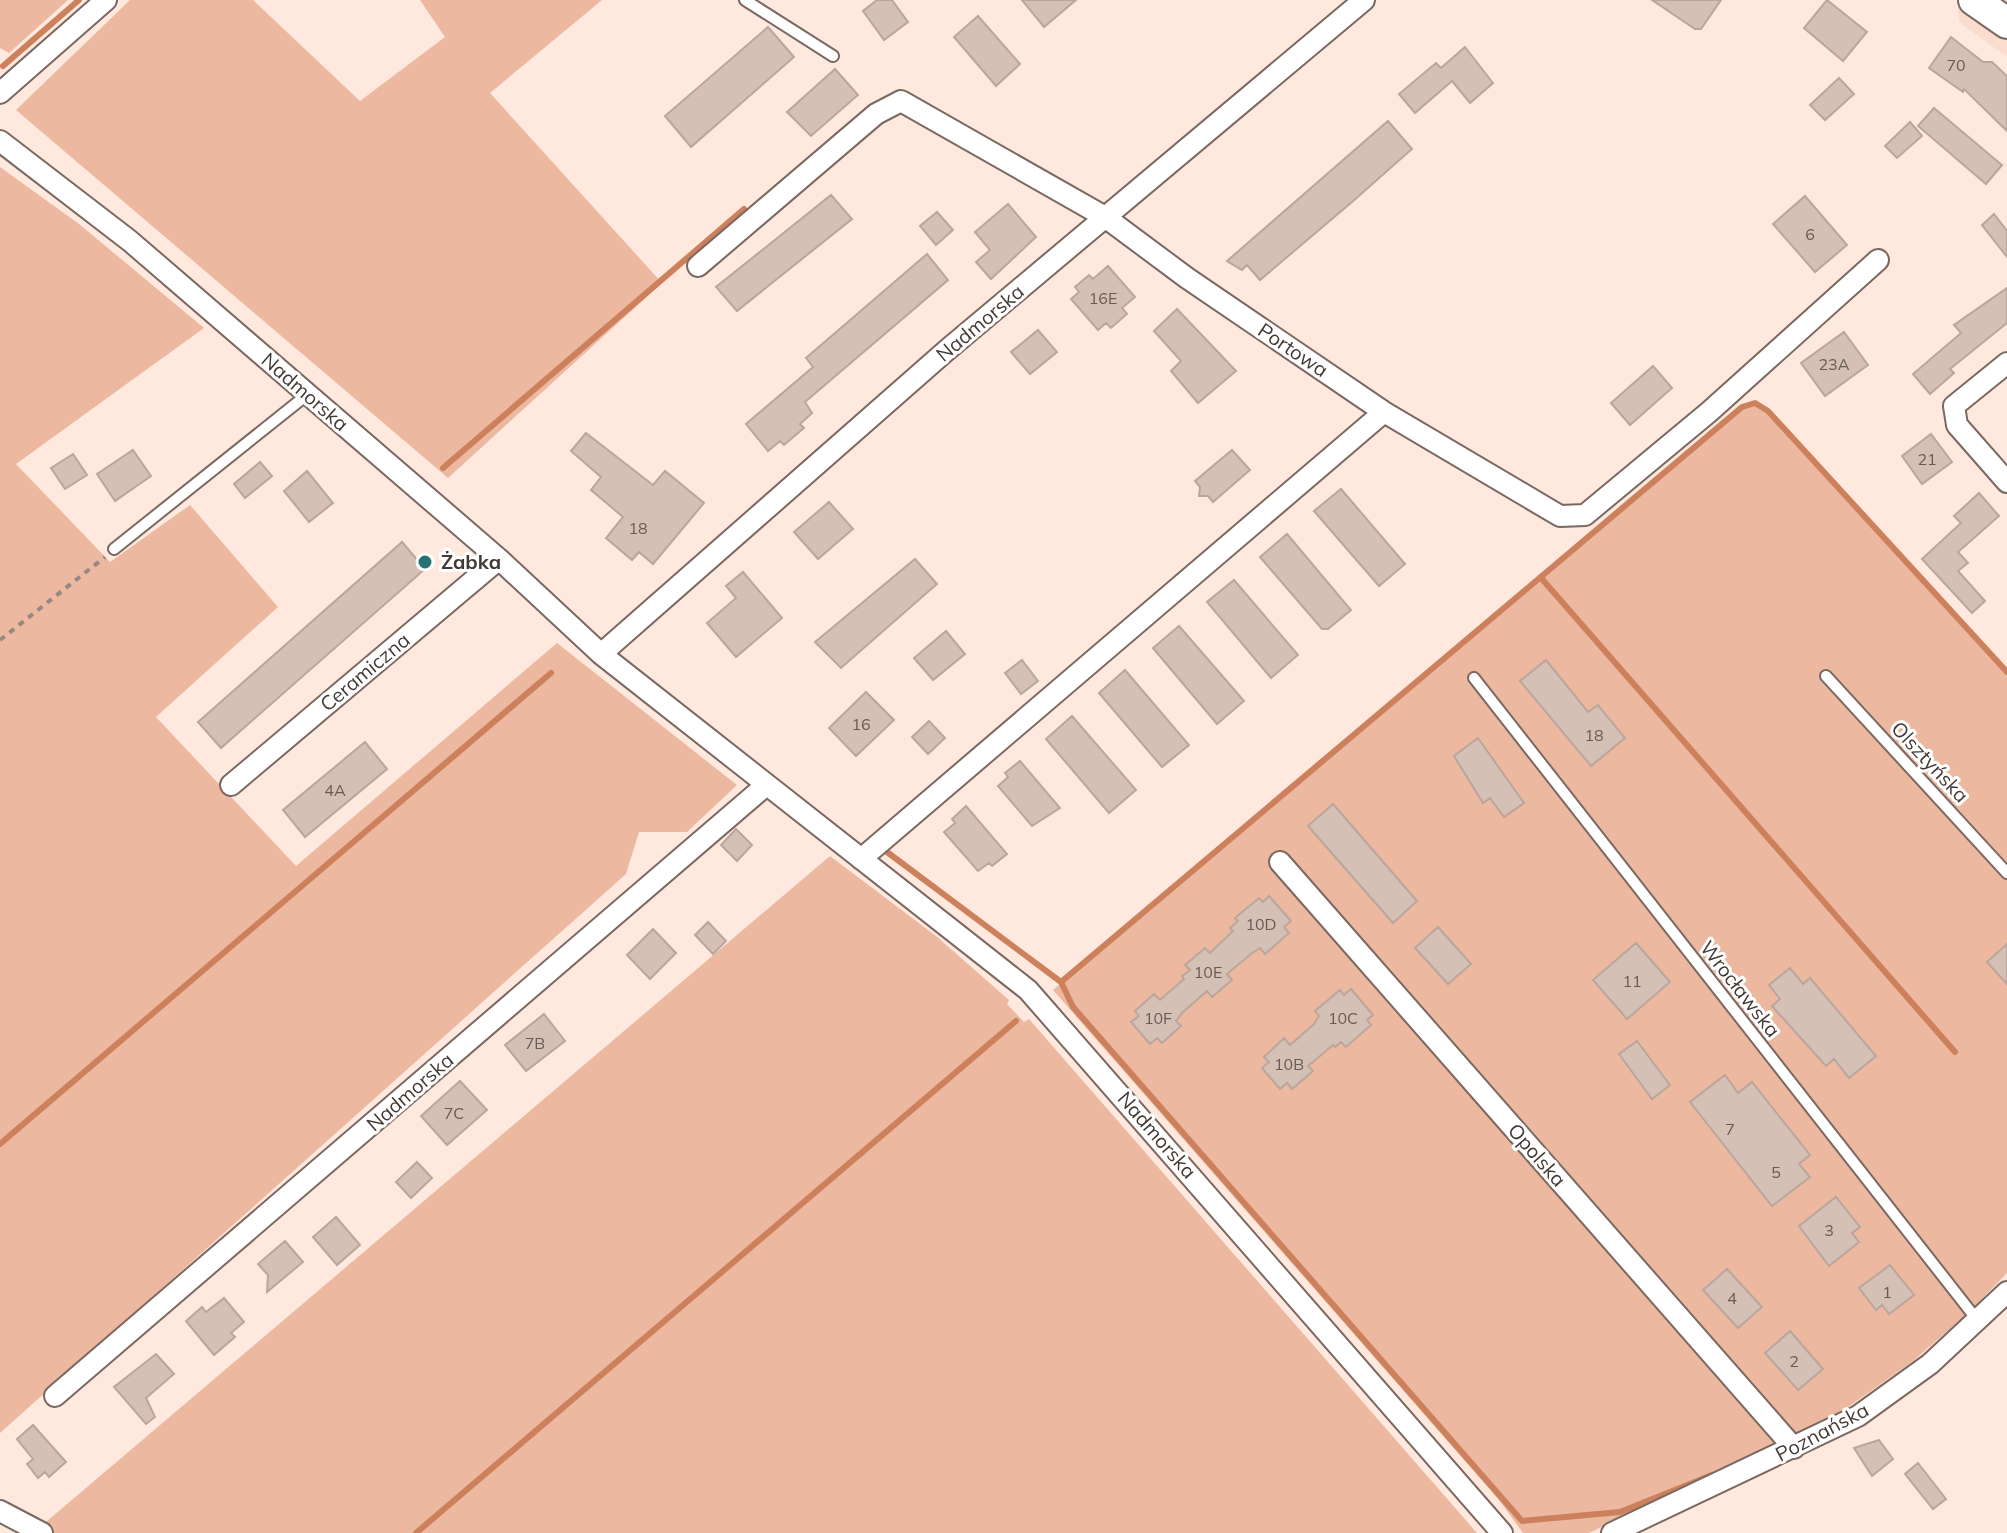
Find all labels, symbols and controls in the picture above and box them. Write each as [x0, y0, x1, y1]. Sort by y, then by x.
house number: 70 [1946, 55, 1966, 75]
house number: 6 [1805, 224, 1815, 244]
street label: Nadmorska [931, 279, 1029, 367]
house number: 16E [1089, 288, 1117, 308]
street label: Portowa [1253, 317, 1333, 382]
street label: Nadmorska [257, 347, 354, 436]
house number: 23A [1819, 354, 1850, 374]
house number: 21 [1917, 449, 1937, 469]
house number: 18 [628, 518, 648, 538]
place label: Żabka [441, 549, 501, 574]
marker: Żabka [416, 553, 434, 571]
street label: Ceramiczna [315, 627, 415, 716]
house number: 16 [851, 714, 871, 734]
street label: Olsztyńska [1886, 716, 1974, 807]
house number: 18 [1584, 725, 1604, 745]
house number: 4A [324, 780, 346, 800]
house number: 10D [1245, 914, 1277, 934]
street label: Wrocławska [1695, 935, 1786, 1042]
house number: 10E [1194, 962, 1222, 982]
house number: 11 [1622, 971, 1642, 991]
house number: 10F [1144, 1008, 1172, 1028]
house number: 10C [1328, 1008, 1358, 1028]
house number: 7B [525, 1033, 545, 1053]
street label: Nadmorska [361, 1047, 458, 1136]
house number: 10B [1274, 1054, 1304, 1074]
street label: Nadmorska [1113, 1086, 1202, 1183]
house number: 7C [444, 1103, 464, 1123]
street label: Opolska [1503, 1118, 1572, 1191]
house number: 7 [1725, 1119, 1735, 1139]
house number: 5 [1771, 1162, 1781, 1182]
house number: 3 [1824, 1220, 1834, 1240]
house number: 1 [1882, 1282, 1892, 1302]
house number: 4 [1727, 1288, 1737, 1308]
house number: 2 [1789, 1351, 1799, 1371]
street label: Poznańska [1771, 1397, 1873, 1466]

